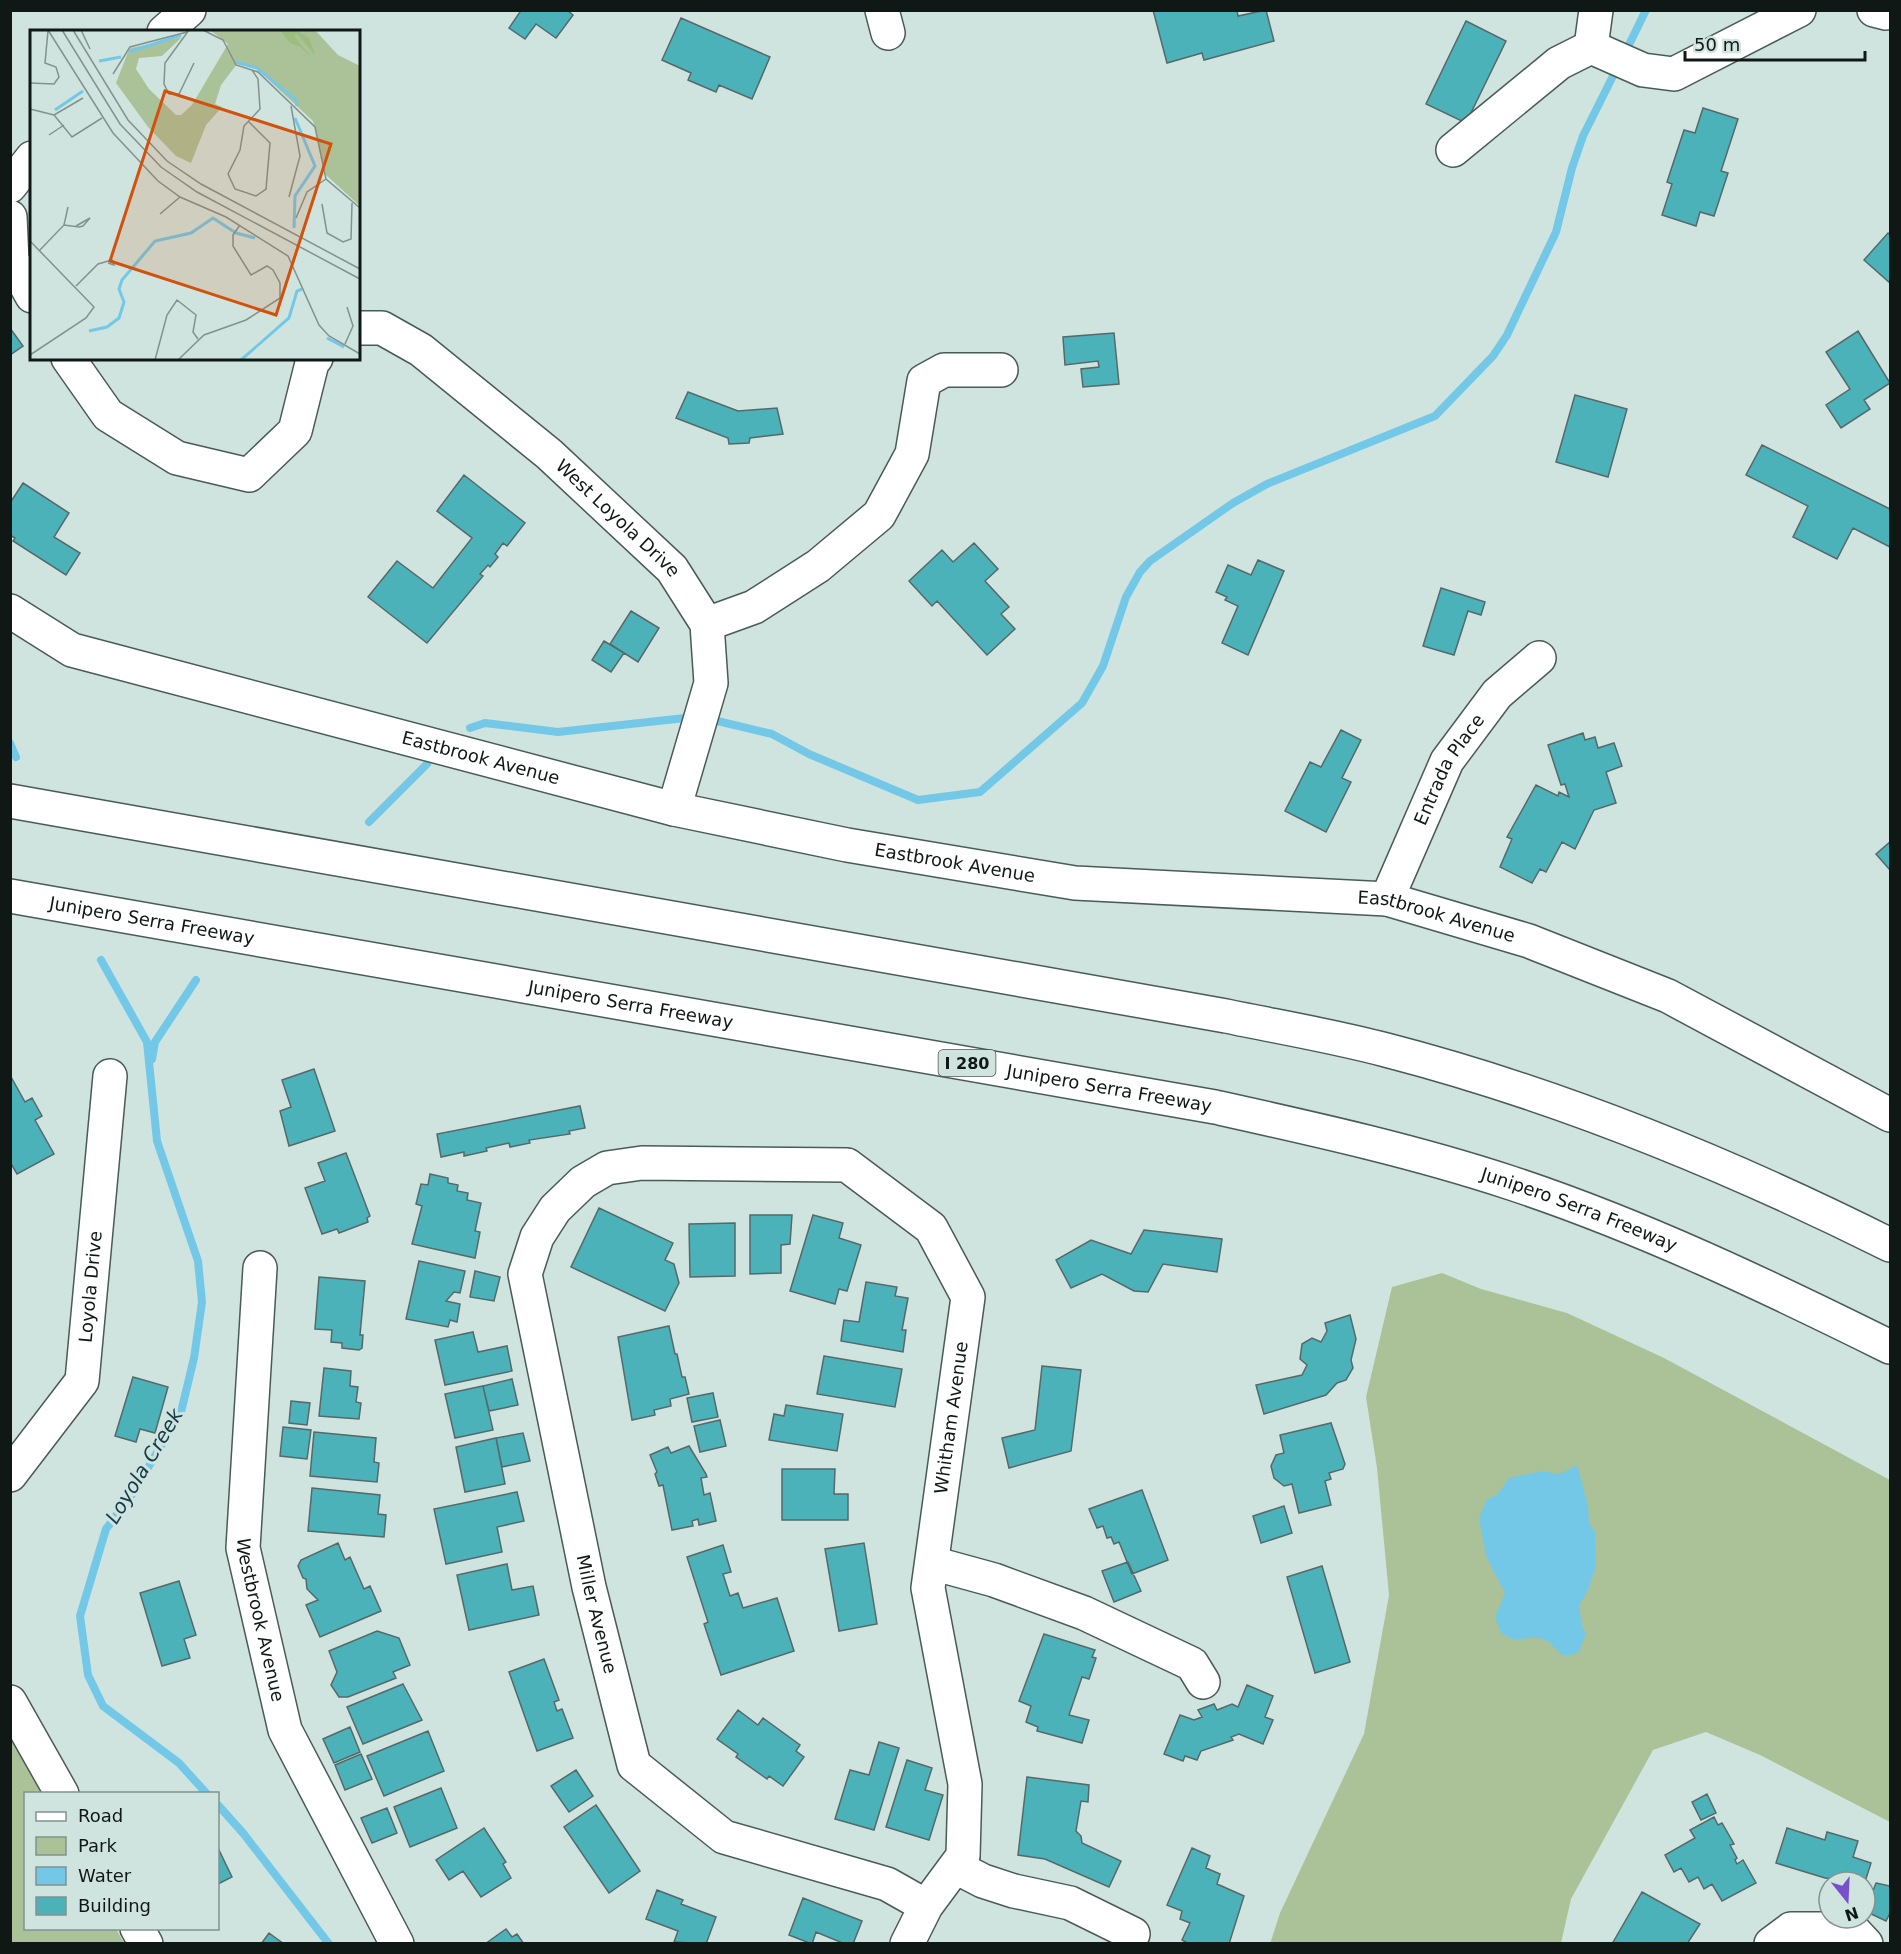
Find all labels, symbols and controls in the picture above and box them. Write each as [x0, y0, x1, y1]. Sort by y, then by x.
scale bar [1685, 24, 1865, 62]
inset map [30, 30, 360, 360]
text: 50 m [1694, 34, 1740, 55]
street label: West Loyola Drive [552, 455, 685, 580]
street label: Entrada Place [1410, 710, 1488, 828]
street label: Eastbrook Avenue [400, 727, 562, 788]
street label: Eastbrook Avenue [873, 839, 1037, 886]
street label: Eastbrook Avenue [1357, 887, 1518, 946]
street label: Junipero Serra Freeway [47, 892, 256, 949]
street label: Junipero Serra Freeway [525, 976, 735, 1032]
road number: I 280 [938, 1050, 996, 1076]
street label: Junipero Serra Freeway [1004, 1060, 1214, 1116]
street label: Junipero Serra Freeway [1478, 1163, 1681, 1256]
street label: Loyola Drive [75, 1230, 106, 1344]
street label: Whitham Avenue [930, 1340, 972, 1495]
water label: Loyola Creek [100, 1403, 188, 1528]
street label: Westbrook Avenue [233, 1537, 289, 1704]
street label: Miller Avenue [573, 1553, 621, 1676]
legend [24, 1792, 219, 1930]
text: Road [78, 1805, 123, 1826]
text: Park [78, 1835, 117, 1856]
text: Water [78, 1865, 132, 1886]
north arrow [1817, 1870, 1877, 1930]
text: Building [78, 1895, 151, 1916]
text: N [1842, 1903, 1861, 1925]

